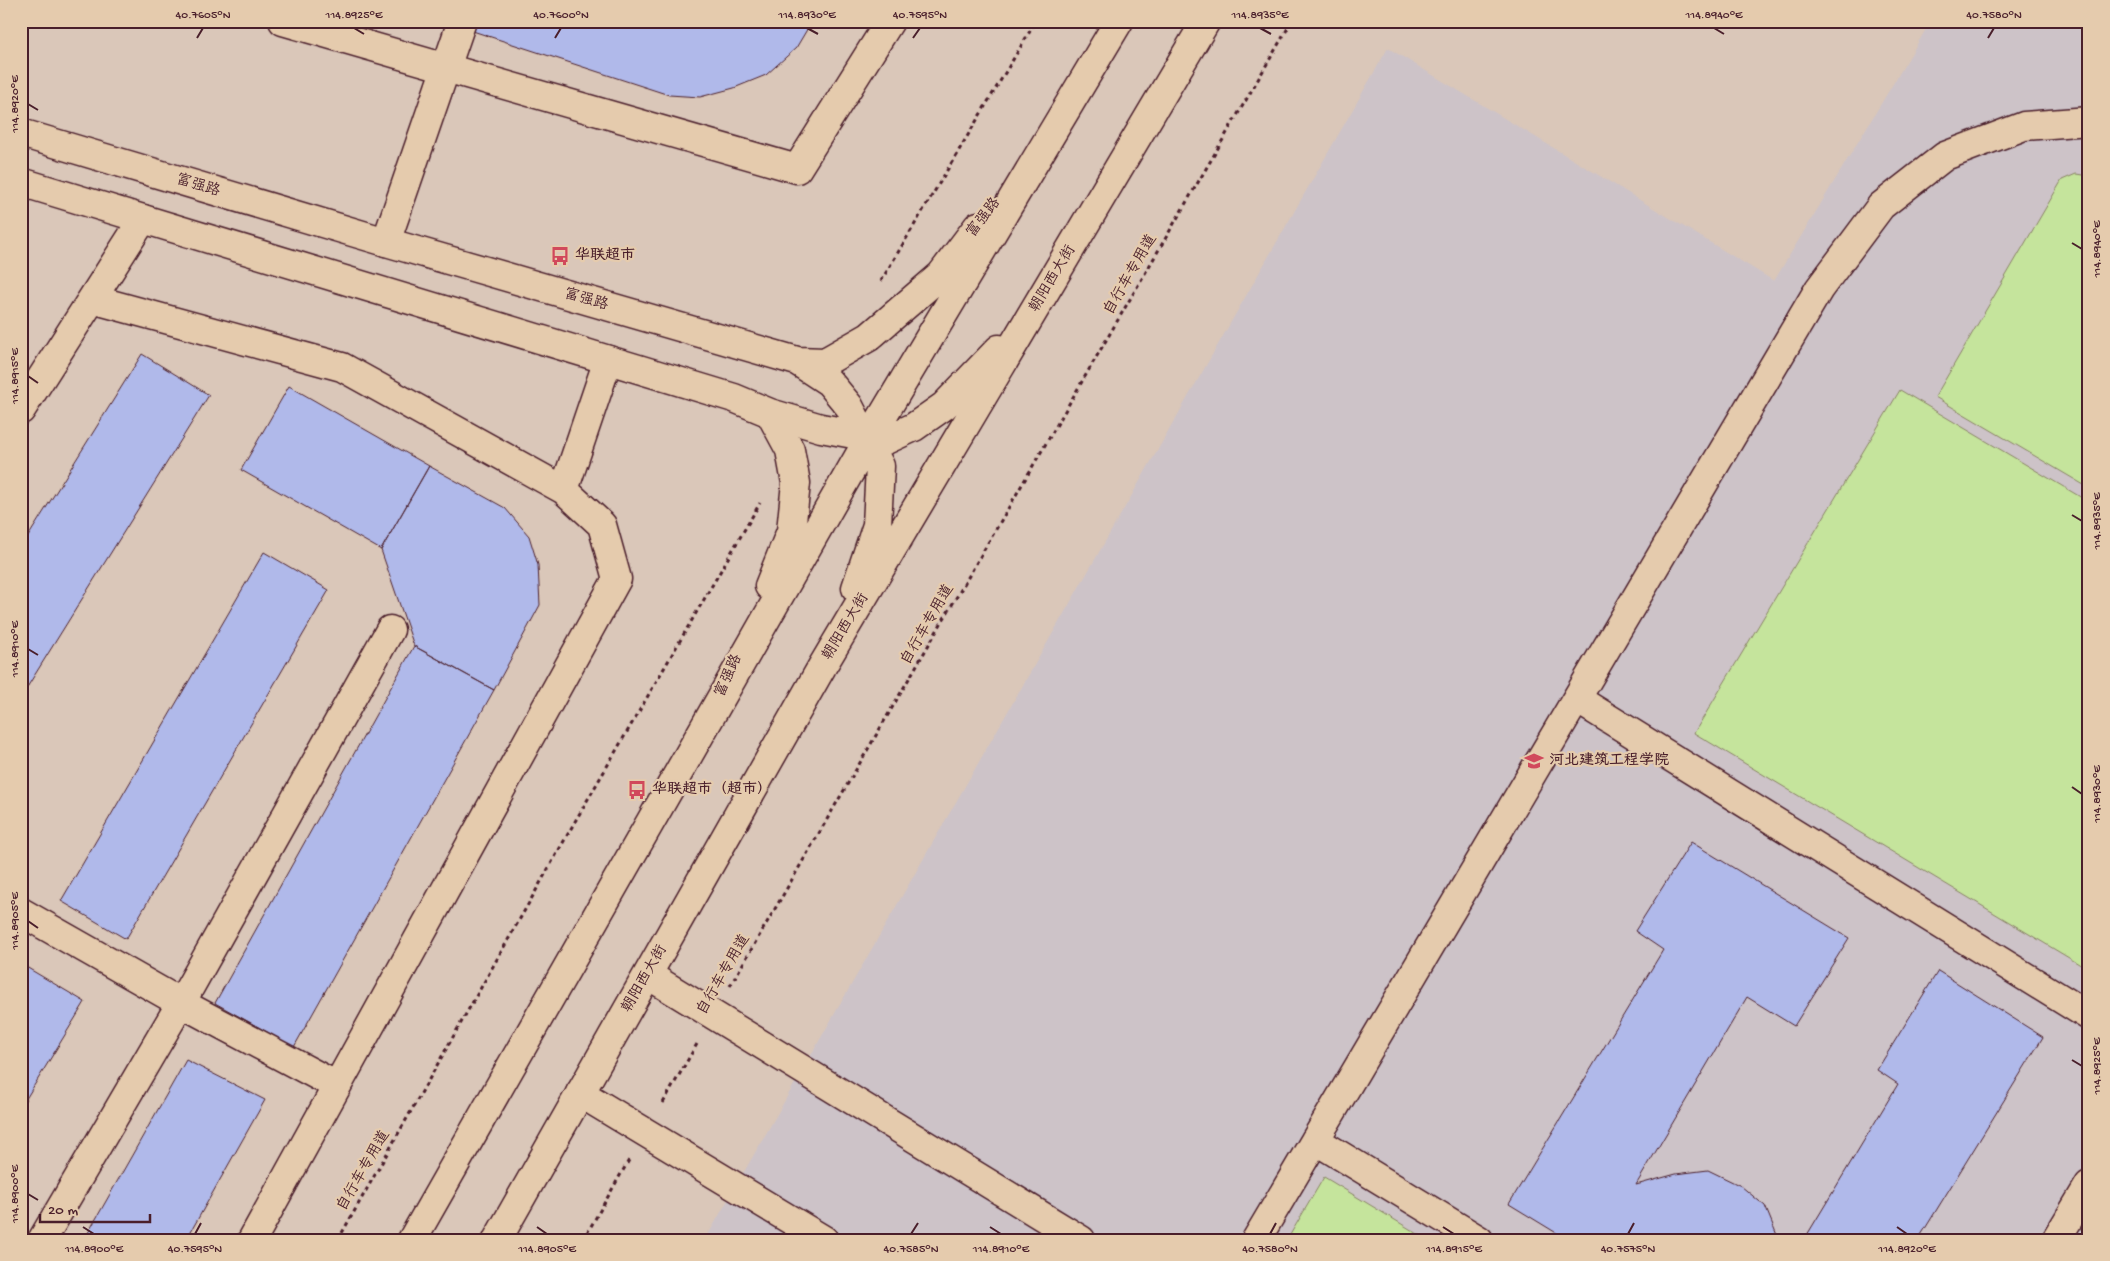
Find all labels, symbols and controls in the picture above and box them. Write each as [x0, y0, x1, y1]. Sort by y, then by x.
text: 40.7605°N [176, 9, 231, 23]
text: 114.8925°E [325, 9, 383, 23]
text: 40.7600°N [533, 9, 589, 23]
text: 114.8930°E [777, 9, 836, 23]
text: 40.7595°N [893, 9, 947, 23]
text: 114.8935°E [1230, 9, 1289, 23]
text: 114.8940°E [1684, 9, 1743, 23]
text: 40.7580°N [1966, 9, 2022, 23]
text: 114.8920°E [9, 75, 23, 134]
street label: 富强路 [174, 171, 222, 201]
street label: 富强路 [963, 195, 1005, 241]
text: 114.8940°E [2091, 220, 2105, 279]
street label: 自行车专用道 [1101, 232, 1161, 318]
street label: 朝阳西大街 [1026, 242, 1080, 316]
bus stop icon: 华联超市 [549, 245, 571, 267]
place label: 华联超市 [575, 247, 635, 265]
street label: 富强路 [562, 285, 610, 315]
text: 114.8915°E [9, 348, 23, 405]
text: 114.8935°E [2091, 492, 2105, 551]
street label: 自行车专用道 [898, 582, 958, 668]
street label: 朝阳西大街 [819, 590, 873, 664]
text: 114.8910°E [9, 620, 23, 678]
street label: 富强路 [712, 652, 746, 700]
school or university icon: 河北建筑工程学院 [1523, 750, 1545, 772]
place label: 河北建筑工程学院 [1549, 751, 1669, 770]
text: 114.8930°E [2091, 765, 2105, 824]
bus stop icon: 华联超市（超市） [626, 779, 648, 801]
place label: 华联超市（超市） [652, 781, 772, 799]
text: 114.8905°E [9, 892, 23, 951]
street label: 自行车专用道 [694, 932, 754, 1018]
street label: 朝阳西大街 [618, 942, 672, 1016]
text: 114.8925°E [2091, 1037, 2105, 1095]
street label: 自行车专用道 [334, 1128, 394, 1214]
text: 114.8900°E [9, 1164, 23, 1224]
scale bar [40, 1191, 150, 1223]
text: 20 m [48, 1202, 78, 1220]
text: 114.8900°E [64, 1243, 124, 1257]
text: 40.7595°N [168, 1243, 222, 1257]
text: 114.8905°E [517, 1243, 576, 1257]
text: 40.7585°N [884, 1243, 939, 1257]
text: 114.8910°E [972, 1243, 1030, 1257]
text: 40.7580°N [1242, 1243, 1298, 1257]
text: 114.8915°E [1425, 1243, 1482, 1257]
text: 40.7575°N [1601, 1243, 1655, 1257]
text: 114.8920°E [1877, 1243, 1936, 1257]

